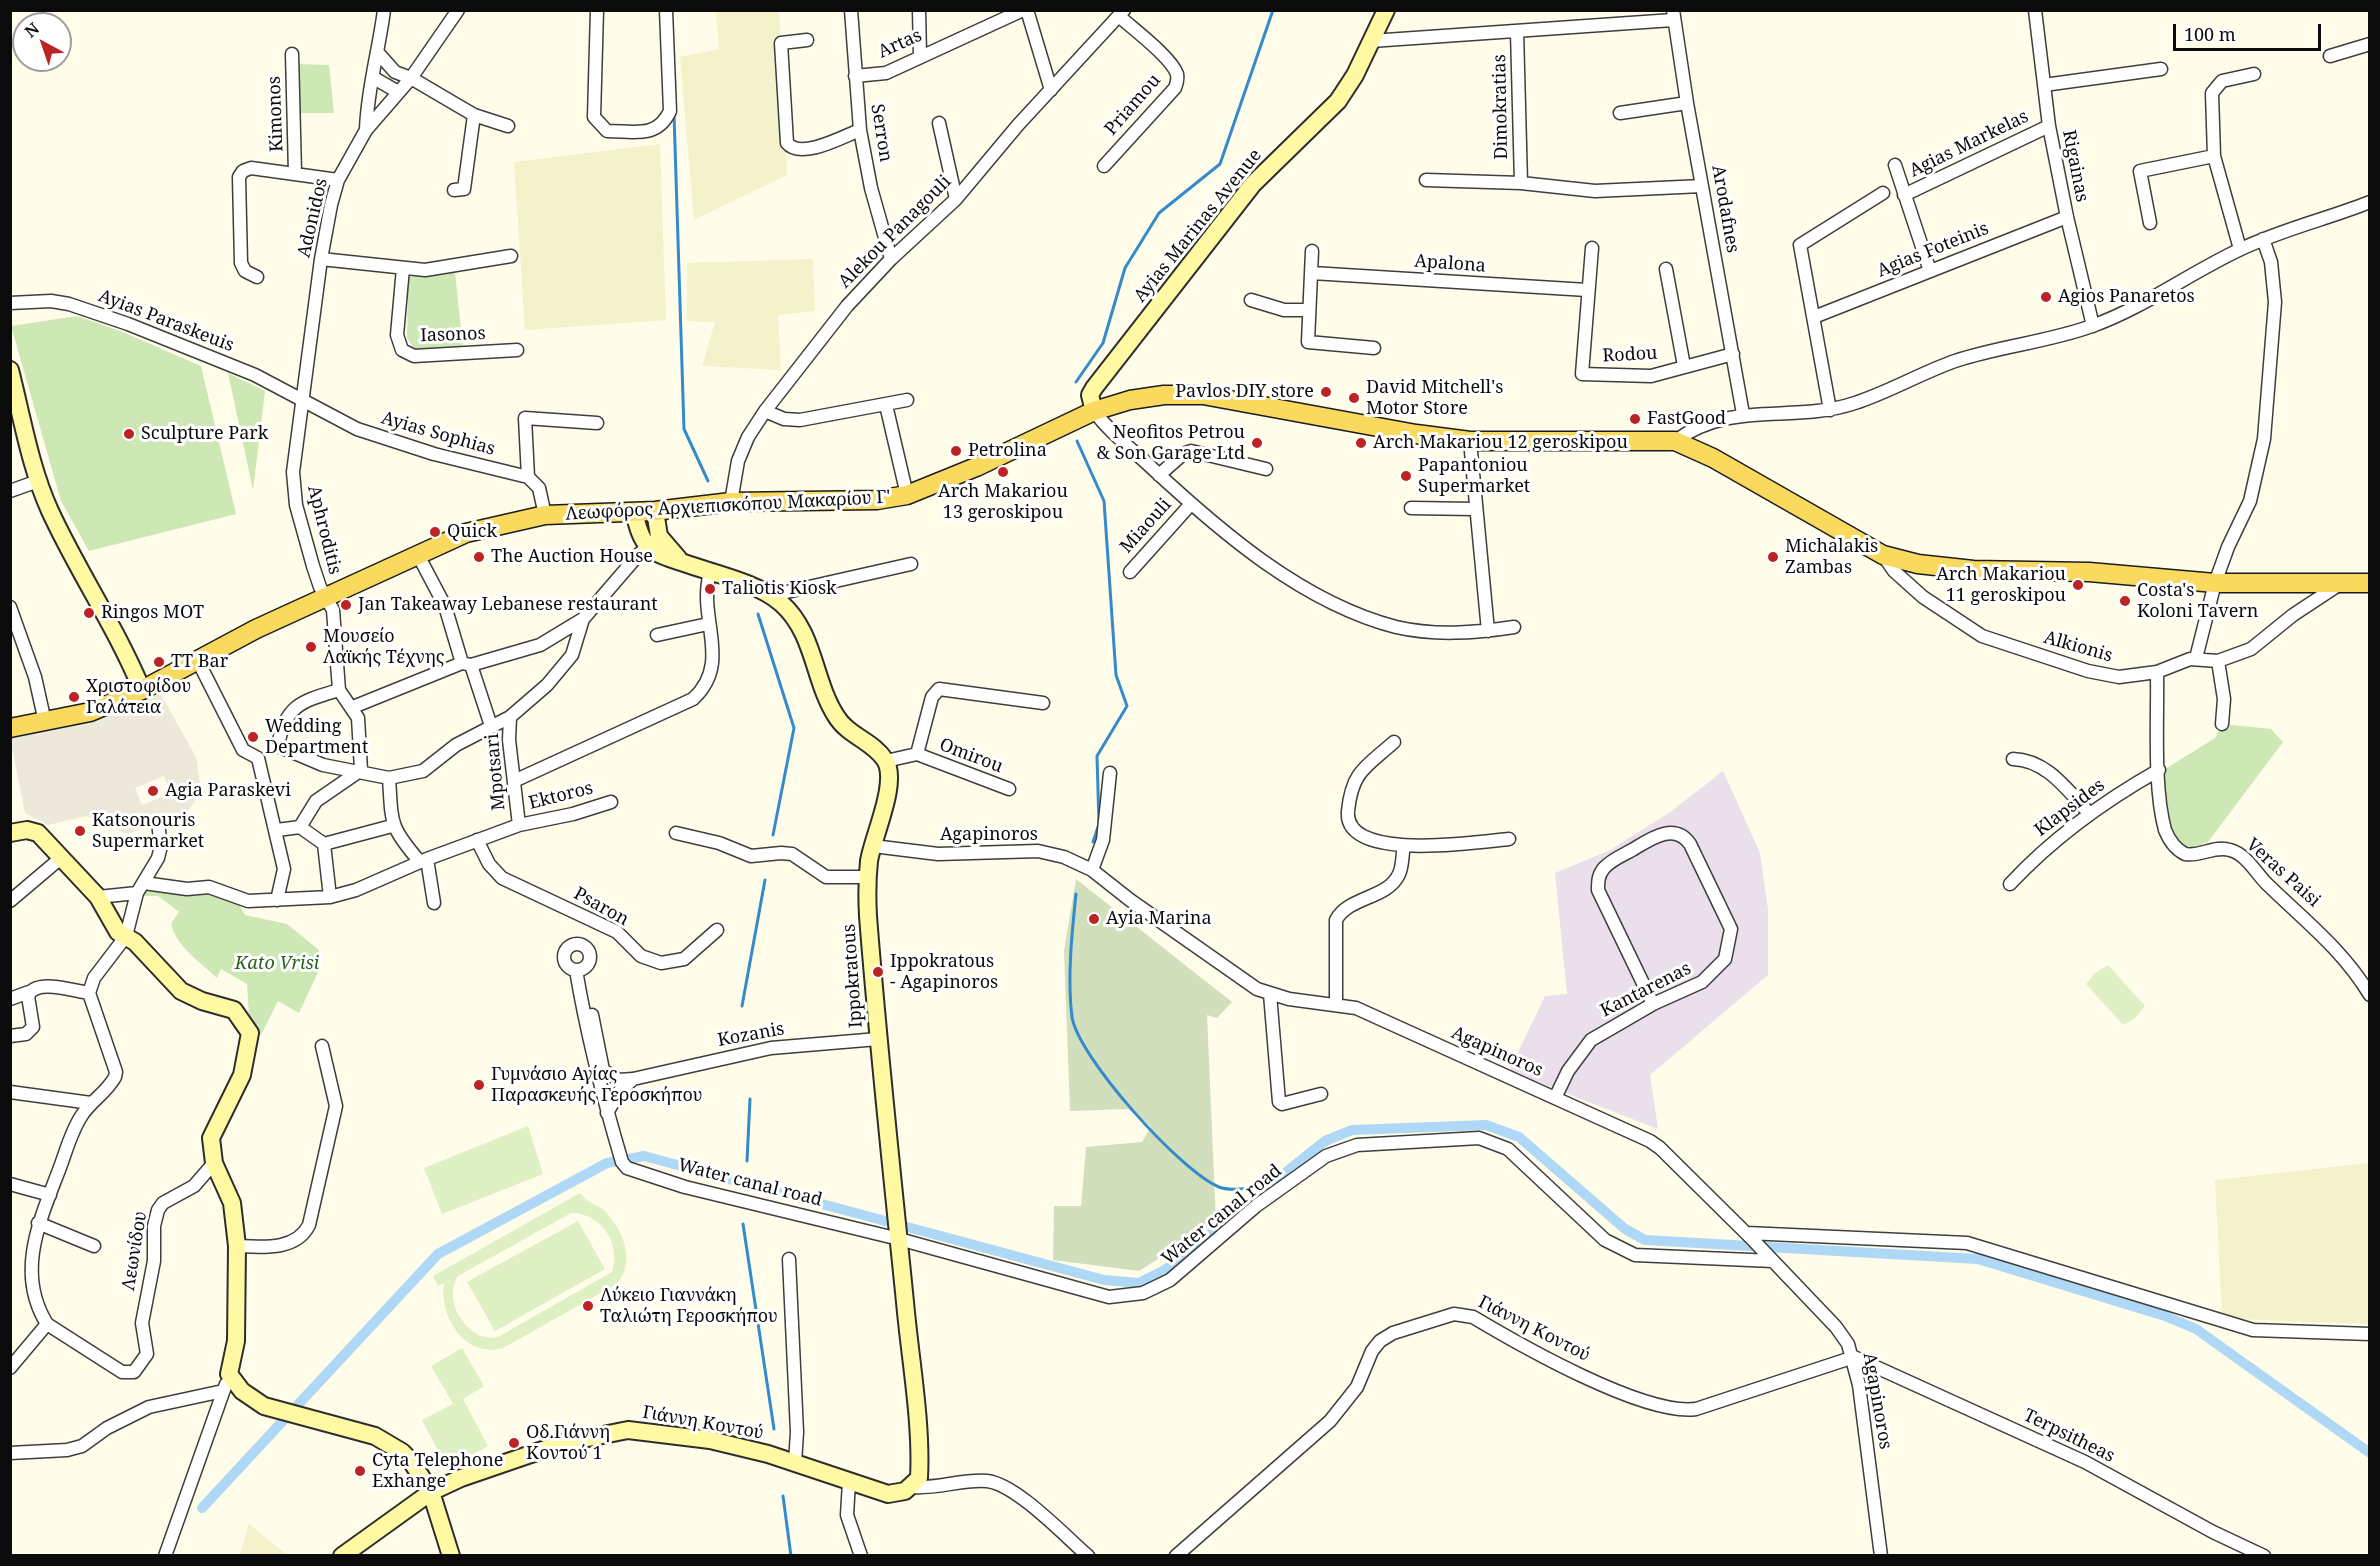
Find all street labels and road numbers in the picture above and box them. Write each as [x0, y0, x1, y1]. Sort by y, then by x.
street label: Artas [875, 25, 925, 63]
street label: Dimokratias [1489, 54, 1513, 160]
street label: Priamou [1101, 70, 1165, 140]
street label: Kimonos [264, 76, 288, 152]
street label: Serron [866, 102, 896, 164]
street label: Agias Markelas [1906, 106, 2032, 182]
street label: Rigainas [2057, 128, 2093, 204]
street label: Ayias Marinas Avenue [1130, 145, 1266, 307]
street label: Arodafnes [1707, 163, 1743, 255]
street label: Alekou Panagouli [834, 171, 956, 293]
street label: Adonidos [293, 176, 333, 260]
street label: Agias Foteinis [1874, 218, 1992, 282]
street label: Apalona [1414, 251, 1486, 277]
street label: Ayias Paraskeuis [95, 285, 237, 357]
street label: Iasonos [420, 323, 486, 347]
street label: Rodou [1602, 343, 1658, 367]
street label: Ayias Sophias [379, 407, 497, 461]
street label: Aphroditis [303, 483, 345, 577]
street label: Λεωφόρος Αρχιεπισκόπου Μακαρίου Γ' [565, 487, 891, 525]
street label: Miaouli [1116, 494, 1176, 558]
street label: Alkionis [2041, 627, 2115, 667]
street label: Mpotsari [482, 733, 510, 811]
street label: Omirou [936, 734, 1006, 778]
street label: Klapsides [2031, 775, 2109, 841]
street label: Ektoros [527, 778, 595, 814]
street label: Agapinoros [940, 824, 1038, 846]
street label: Veras Paisi [2241, 834, 2325, 912]
street label: Psaron [570, 883, 632, 931]
street label: Ippokratous [839, 923, 867, 1029]
street label: Kantarenas [1597, 958, 1695, 1022]
street label: Kozanis [716, 1019, 786, 1051]
street label: Agapinoros [1448, 1022, 1546, 1082]
street label: Water canal road [676, 1155, 824, 1211]
street label: Water canal road [1158, 1160, 1286, 1270]
street label: Λεωνίδου [118, 1210, 152, 1292]
street label: Γιάννη Κοντού [1475, 1292, 1593, 1366]
street label: Agapinoros [1858, 1351, 1896, 1451]
street label: Γιάννη Κοντού [641, 1402, 765, 1444]
street label: Terpsitheas [2020, 1405, 2118, 1467]

